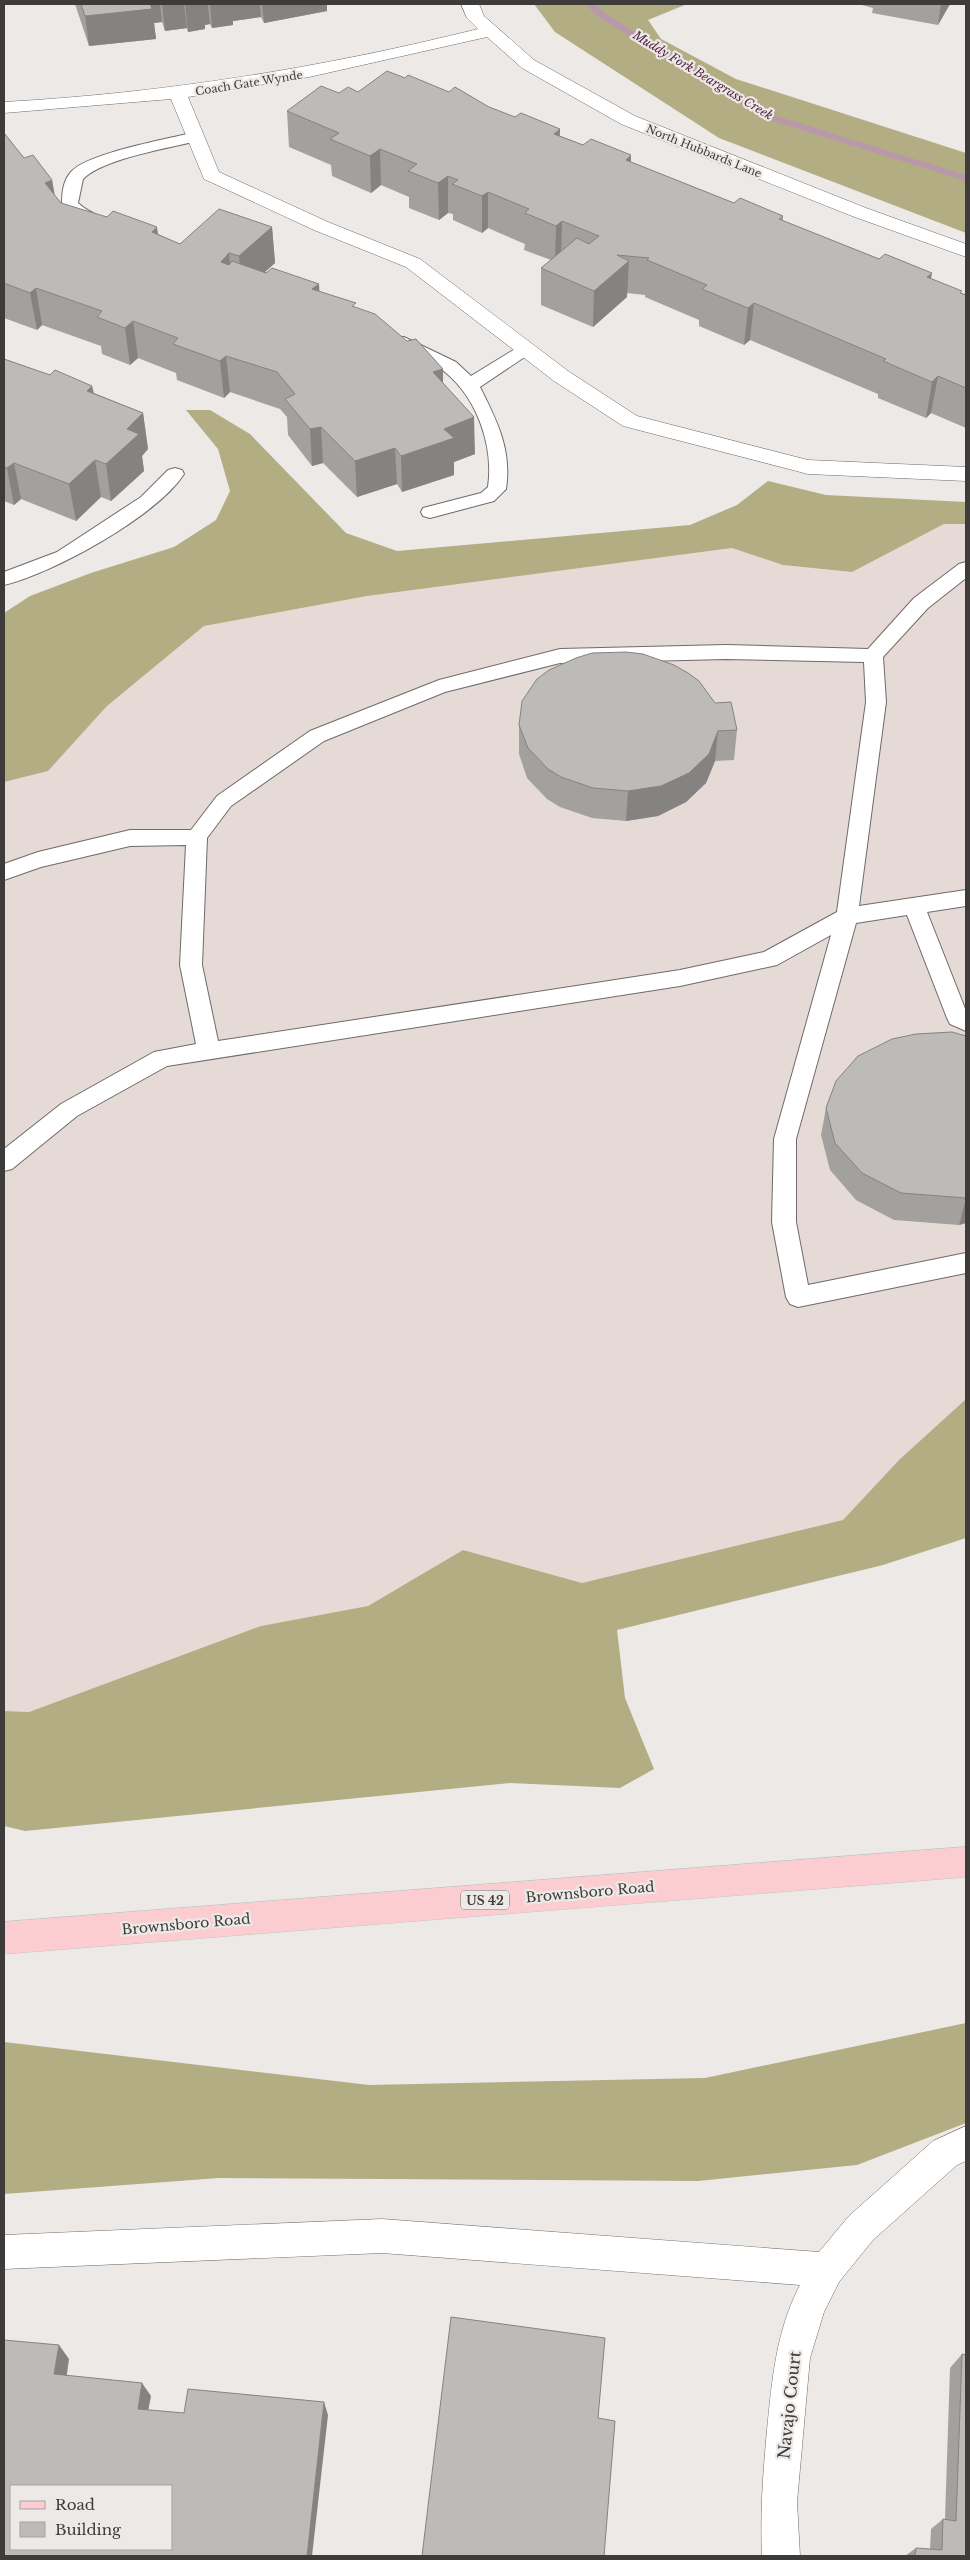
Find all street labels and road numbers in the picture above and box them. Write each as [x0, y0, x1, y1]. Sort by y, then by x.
street label: Coach Gate Wynde [194, 68, 304, 98]
street label: North Hubbards Lane [644, 121, 764, 181]
street label: Brownsboro Road [525, 1877, 656, 1907]
road number: US 42 [461, 1890, 509, 1910]
street label: Brownsboro Road [121, 1909, 252, 1939]
street label: Navajo Court [773, 2350, 805, 2460]

